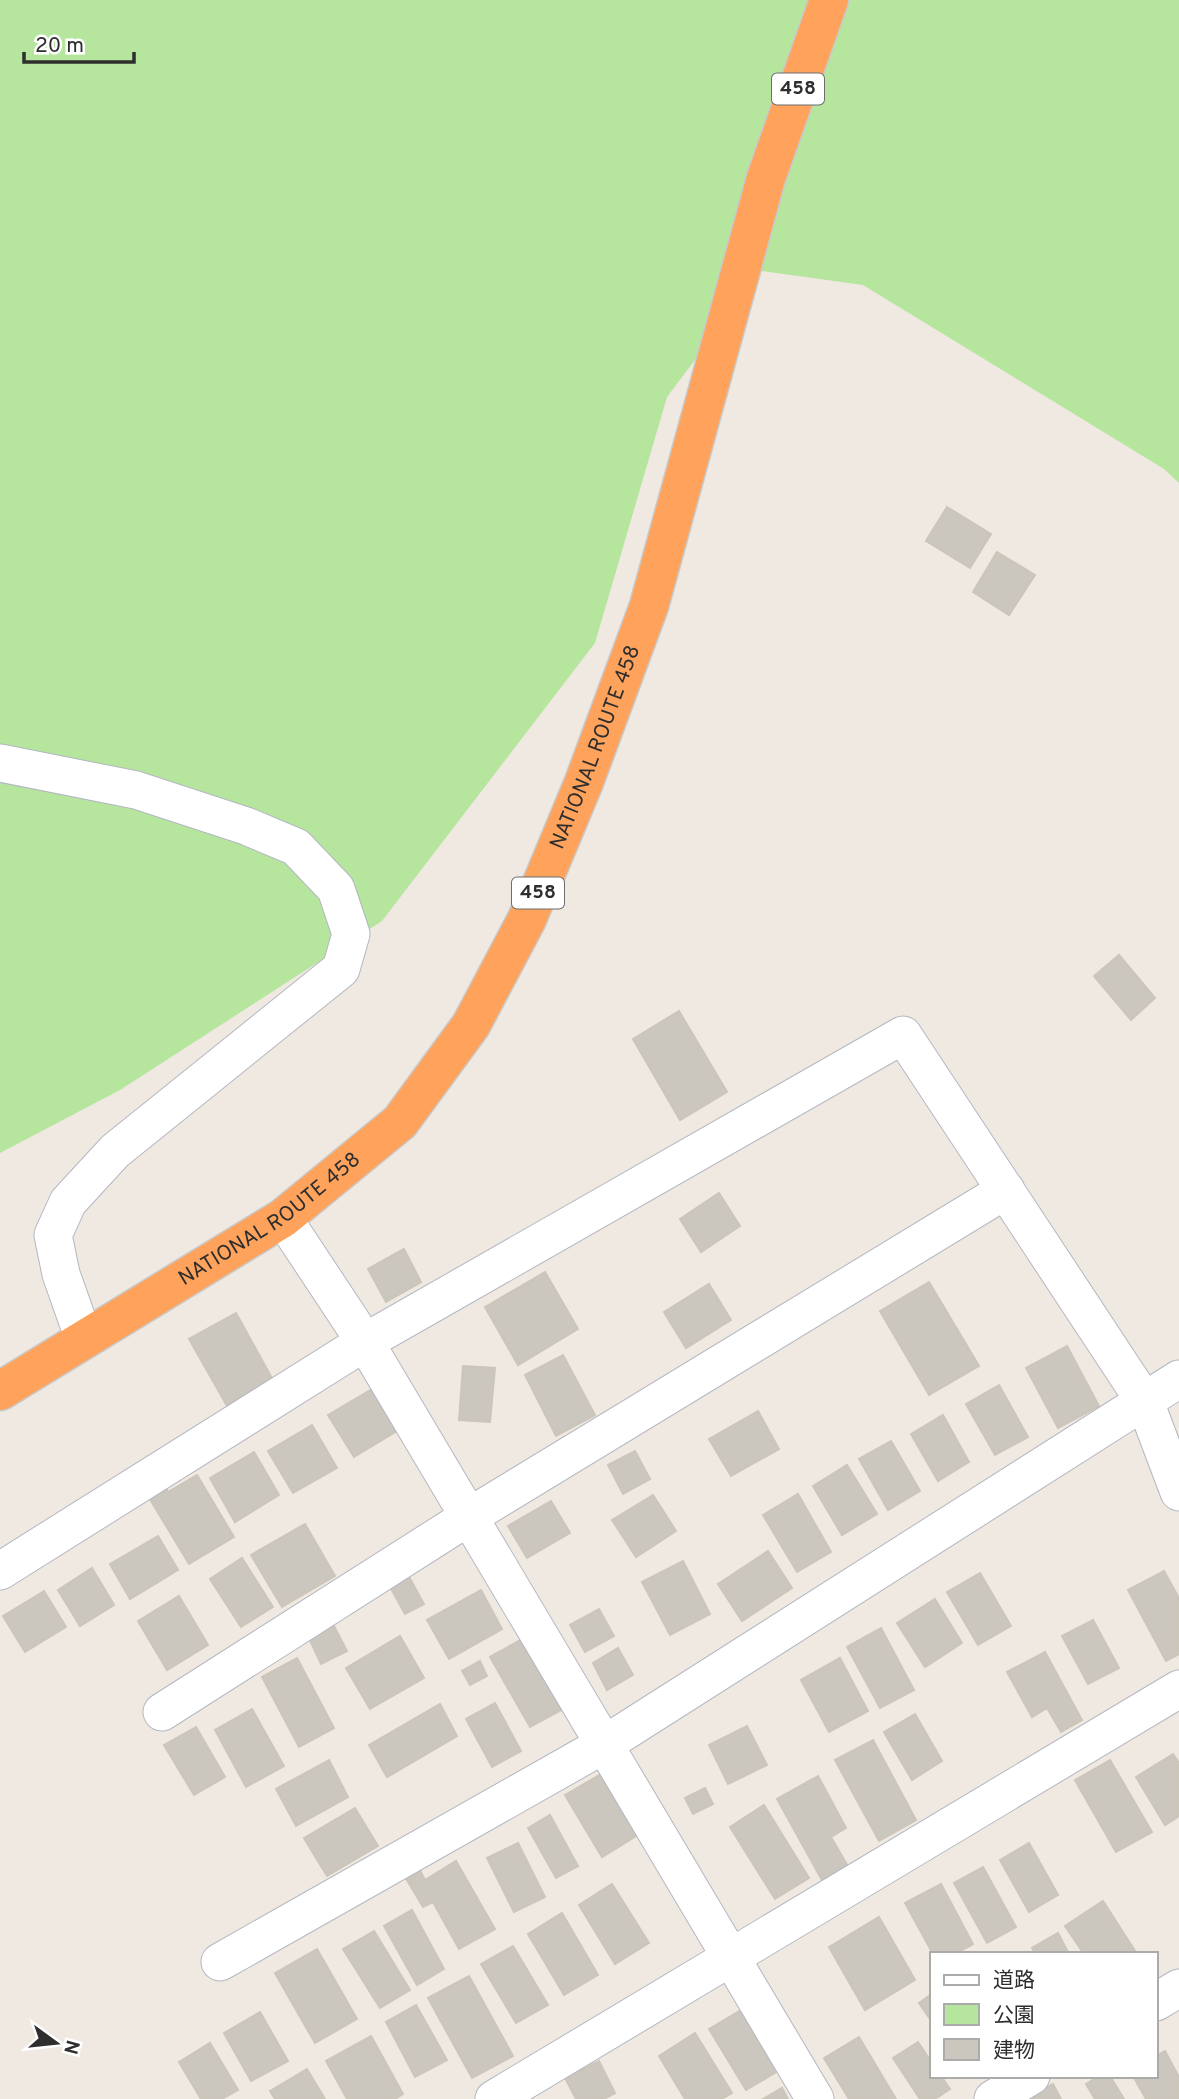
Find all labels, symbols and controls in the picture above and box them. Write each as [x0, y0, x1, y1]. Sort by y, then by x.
scale bar [24, 21, 135, 65]
text: 20 m [35, 33, 84, 60]
road number: 458 [772, 74, 824, 104]
street label: NATIONAL ROUTE 458 [544, 642, 647, 853]
road number: 458 [512, 878, 564, 908]
street label: NATIONAL ROUTE 458 [174, 1146, 366, 1292]
legend [930, 1952, 1158, 2078]
text: 道路 [993, 1968, 1035, 1995]
text: 公園 [993, 2003, 1035, 2030]
north arrow [21, 2008, 91, 2078]
text: N [57, 2037, 84, 2057]
text: 建物 [993, 2038, 1035, 2065]

